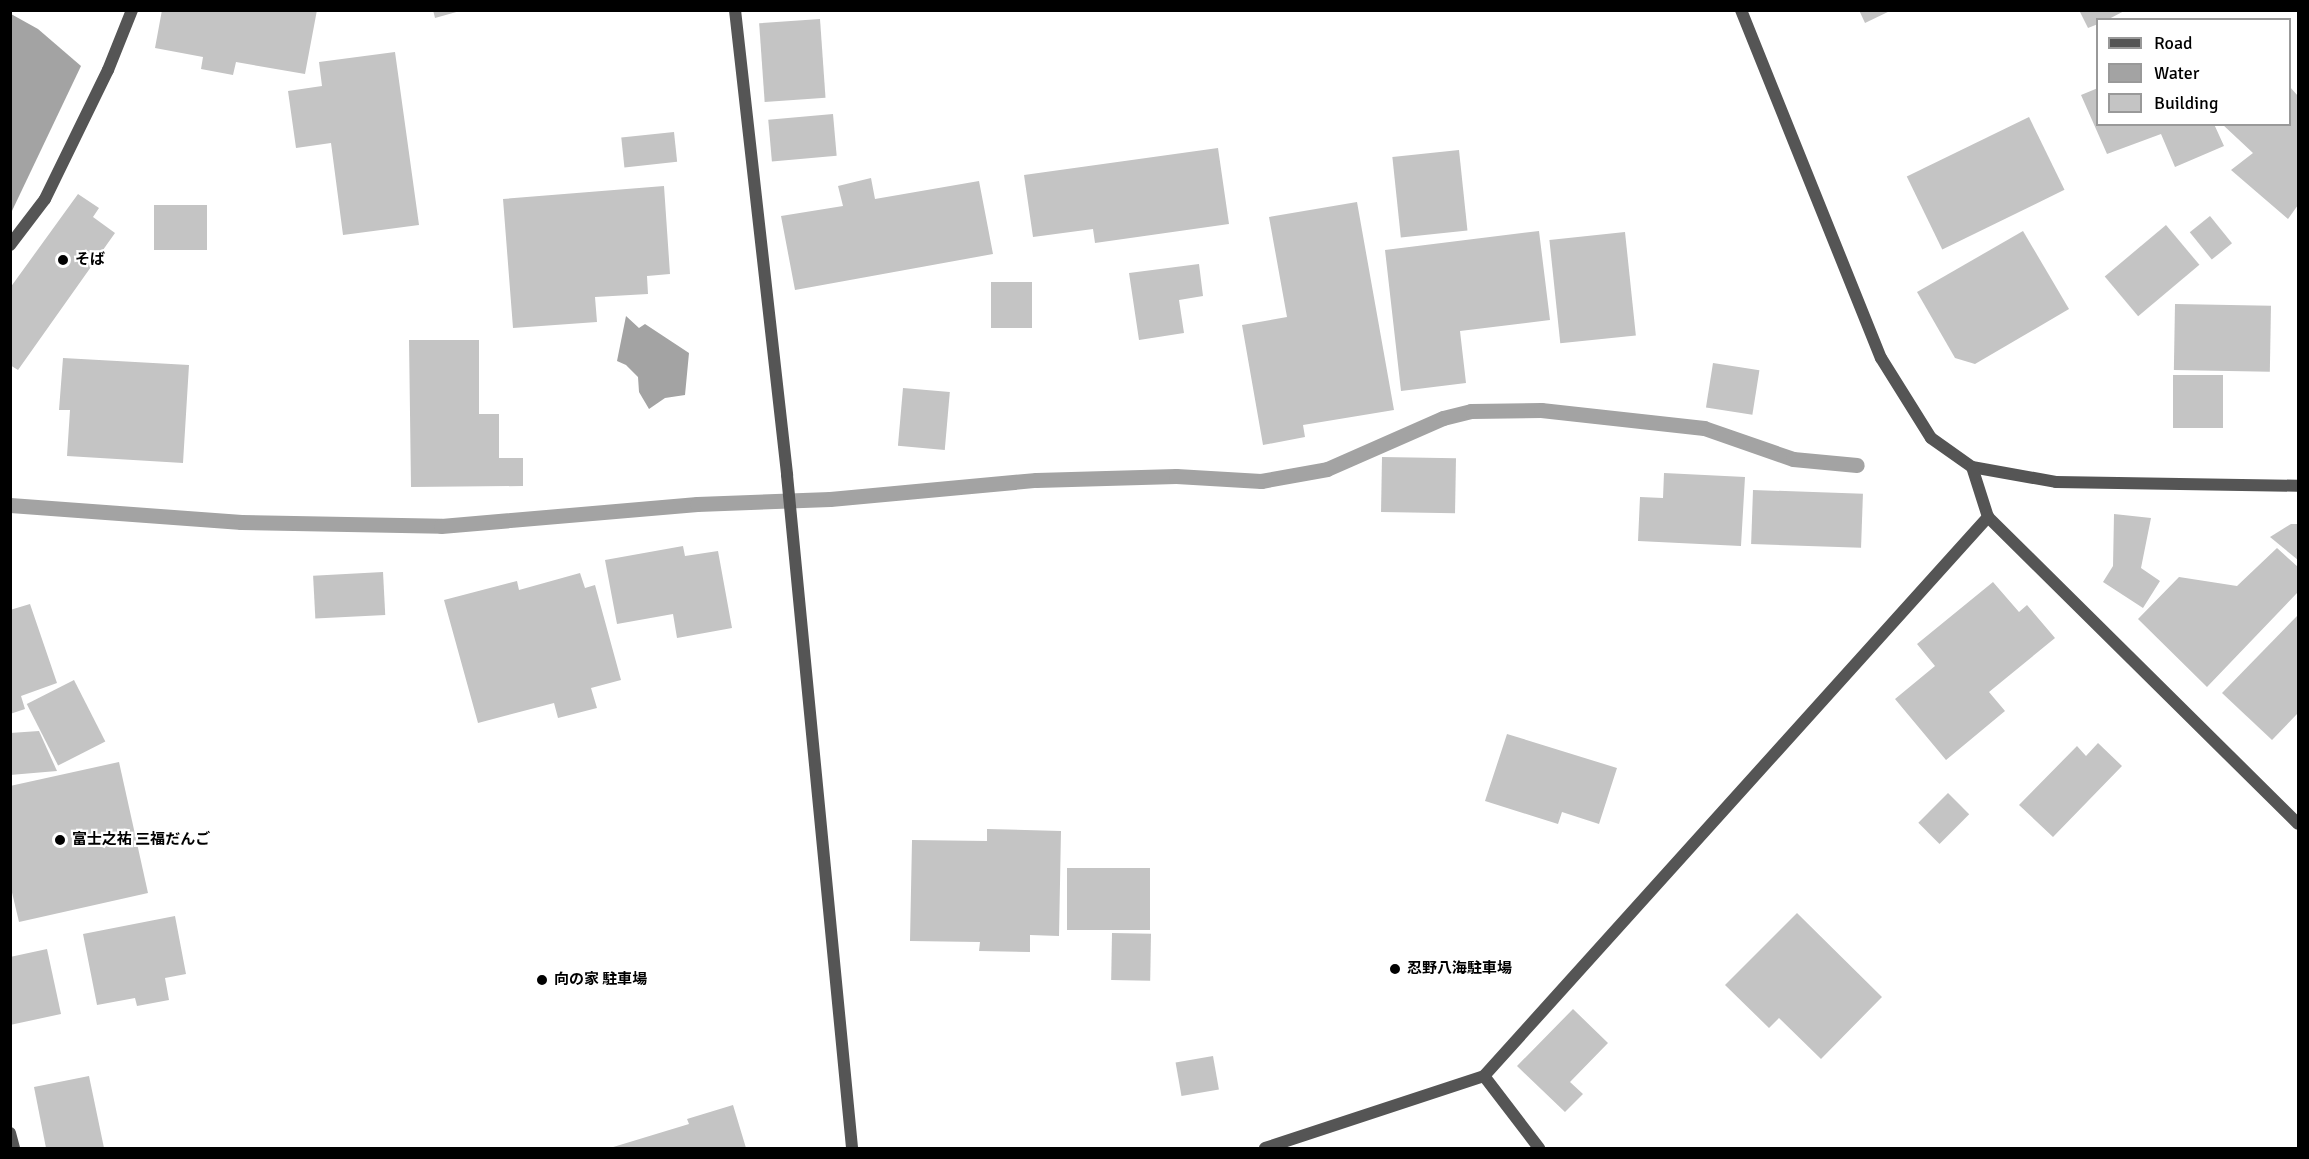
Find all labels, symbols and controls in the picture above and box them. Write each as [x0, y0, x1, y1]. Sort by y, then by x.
legend [2096, 18, 2291, 126]
text: Road [2154, 32, 2193, 54]
text: Water [2154, 62, 2199, 84]
text: Building [2154, 92, 2218, 114]
place label: そば [75, 251, 105, 269]
marker: そば [56, 253, 70, 267]
place label: 富士之祐 三福だんご [72, 831, 210, 849]
marker: 富士之祐 三福だんご [53, 833, 67, 847]
place label: 忍野八海駐車場 [1407, 960, 1512, 978]
marker: 忍野八海駐車場 [1388, 962, 1402, 976]
place label: 向の家 駐車場 [554, 971, 647, 989]
marker: 向の家 駐車場 [535, 973, 549, 987]

